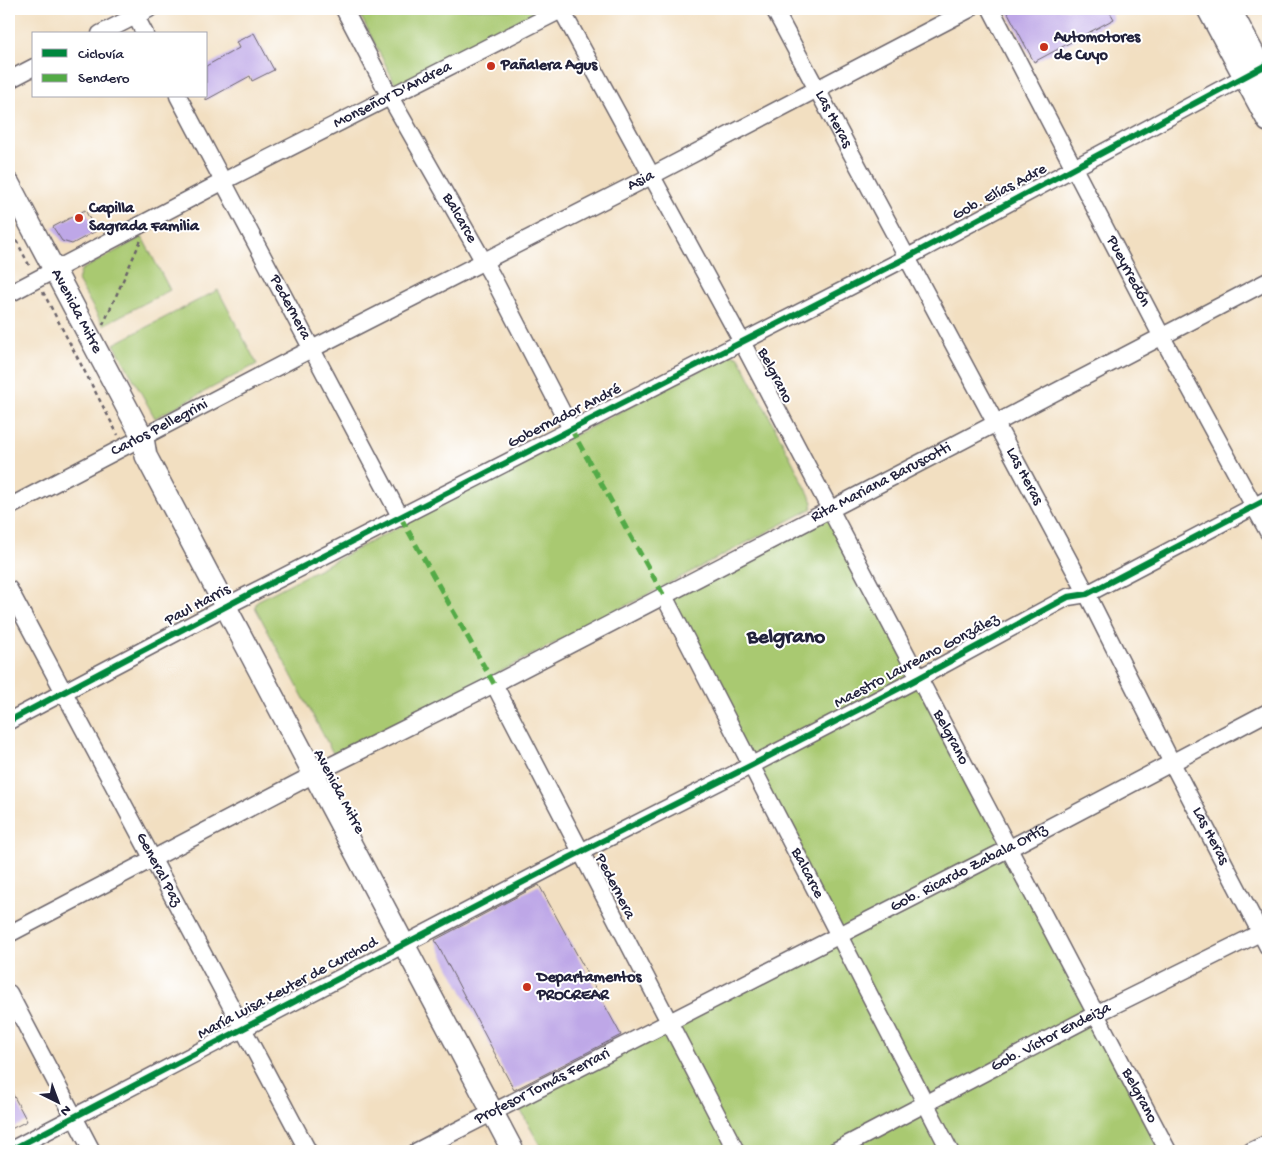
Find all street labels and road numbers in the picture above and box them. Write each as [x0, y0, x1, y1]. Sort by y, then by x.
street label: Monseñor D'Andrea [330, 57, 456, 133]
street label: Las Heras [810, 87, 857, 152]
street label: Gob. Elías Adre [950, 160, 1051, 226]
street label: Asia [624, 166, 659, 196]
street label: Balcarce [437, 189, 481, 247]
street label: Pueyrredón [1101, 232, 1154, 311]
street label: Avenida Mitre [46, 266, 107, 358]
street label: Pedernera [264, 271, 315, 344]
street label: Belgrano [752, 344, 796, 407]
street label: Gobernador André [505, 380, 626, 454]
street label: Carlos Pellegrini [108, 395, 211, 461]
street label: Rita Mariana Baruscotti [808, 438, 955, 527]
street label: Las Heras [1001, 444, 1048, 509]
street label: Paul Harris [161, 580, 235, 632]
street label: Maestro Laureano González [831, 610, 1003, 714]
street label: Belgrano [928, 706, 973, 768]
street label: Avenida Mitre [308, 747, 369, 838]
street label: Las Heras [1187, 804, 1233, 869]
street label: Gob. Ricardo Zabala Ortíz [887, 820, 1052, 917]
street label: General Paz [131, 830, 186, 911]
street label: Balcarce [786, 844, 828, 902]
street label: Pedernera [589, 850, 639, 924]
street label: María Luisa Keuter de Curchod [195, 933, 383, 1045]
street label: Gob. Víctor Endeiza [988, 998, 1115, 1077]
street label: Profesor Tomás Ferrari [471, 1044, 614, 1130]
street label: Belgrano [1116, 1064, 1161, 1127]

